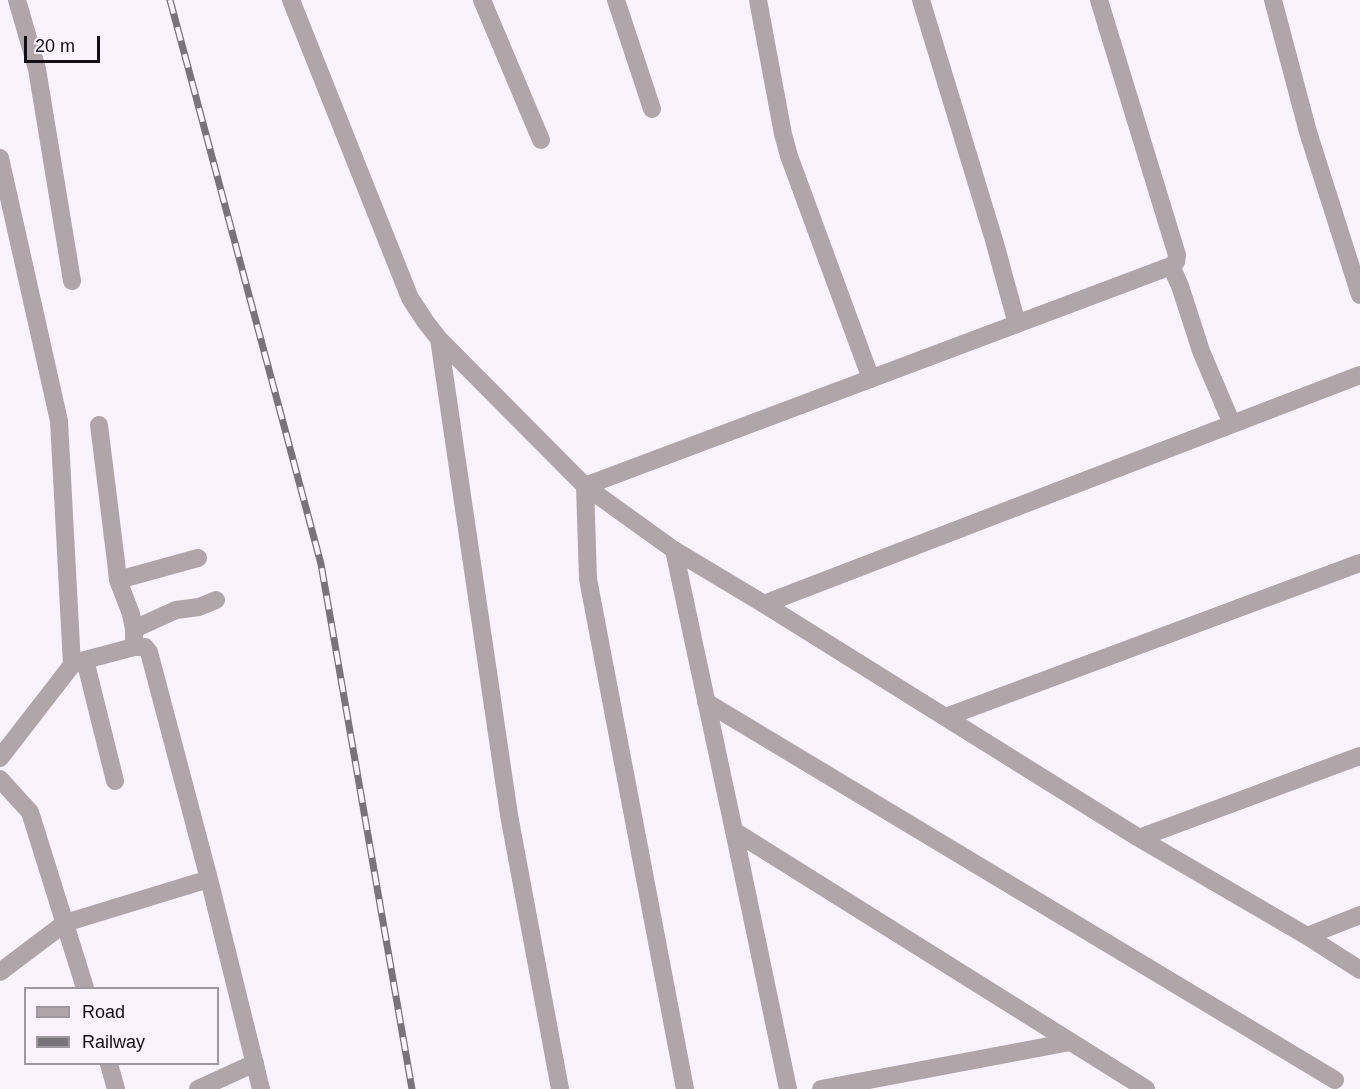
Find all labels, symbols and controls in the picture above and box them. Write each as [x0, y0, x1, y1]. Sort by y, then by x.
scale bar [27, 24, 104, 62]
text: 20 m [35, 36, 75, 56]
legend [24, 987, 219, 1065]
text: Road [82, 1002, 125, 1022]
text: Railway [82, 1032, 145, 1052]

